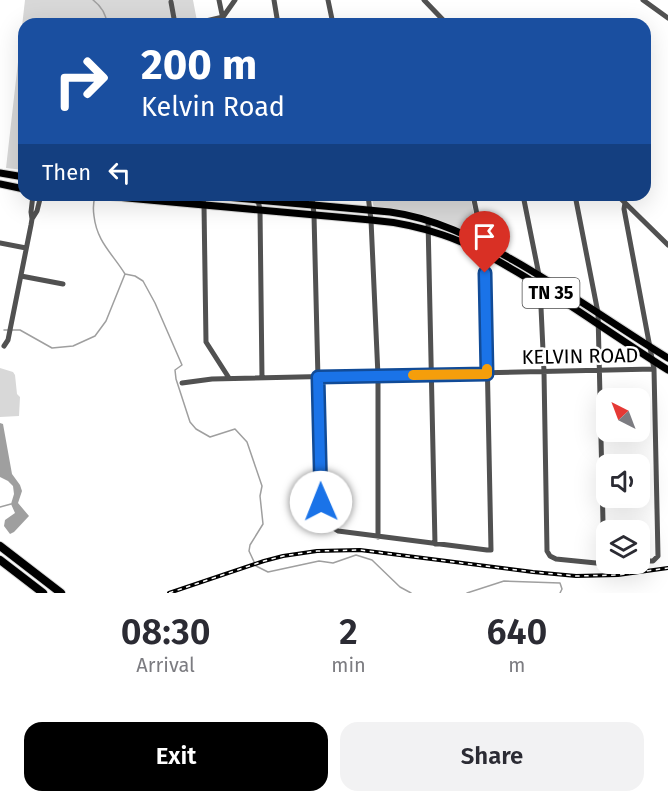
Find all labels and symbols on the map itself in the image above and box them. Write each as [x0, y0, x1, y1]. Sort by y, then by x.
pin [459, 211, 510, 273]
road number: TN 35 [522, 278, 580, 308]
street label: KELVIN ROAD [521, 343, 639, 369]
north arrow [596, 388, 650, 442]
position arrow [289, 470, 353, 534]

